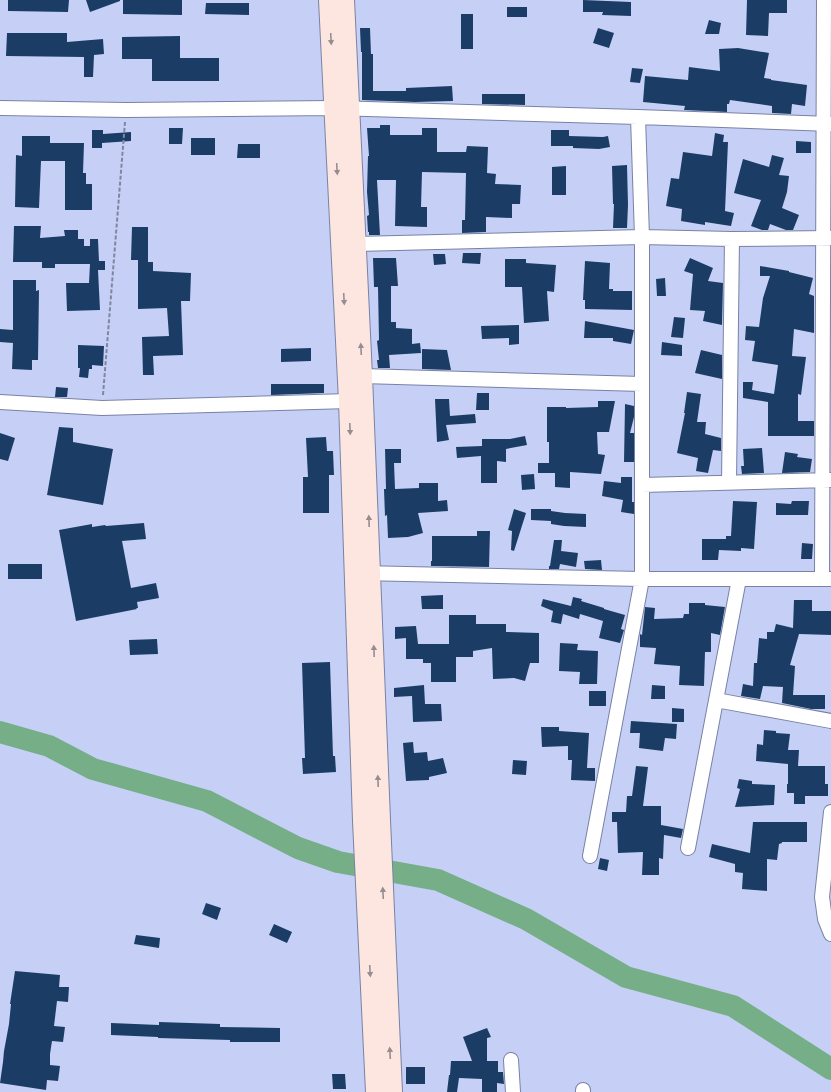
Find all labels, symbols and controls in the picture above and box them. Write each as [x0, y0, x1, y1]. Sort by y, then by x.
one-way arrow [328, 33, 334, 46]
one-way arrow [334, 163, 341, 175]
one-way arrow [340, 293, 347, 305]
one-way arrow [358, 342, 364, 355]
one-way arrow [346, 423, 353, 435]
one-way arrow [365, 515, 372, 527]
one-way arrow [370, 645, 377, 657]
one-way arrow [375, 775, 382, 787]
one-way arrow [380, 887, 387, 899]
one-way arrow [367, 965, 373, 978]
one-way arrow [387, 1047, 394, 1059]

